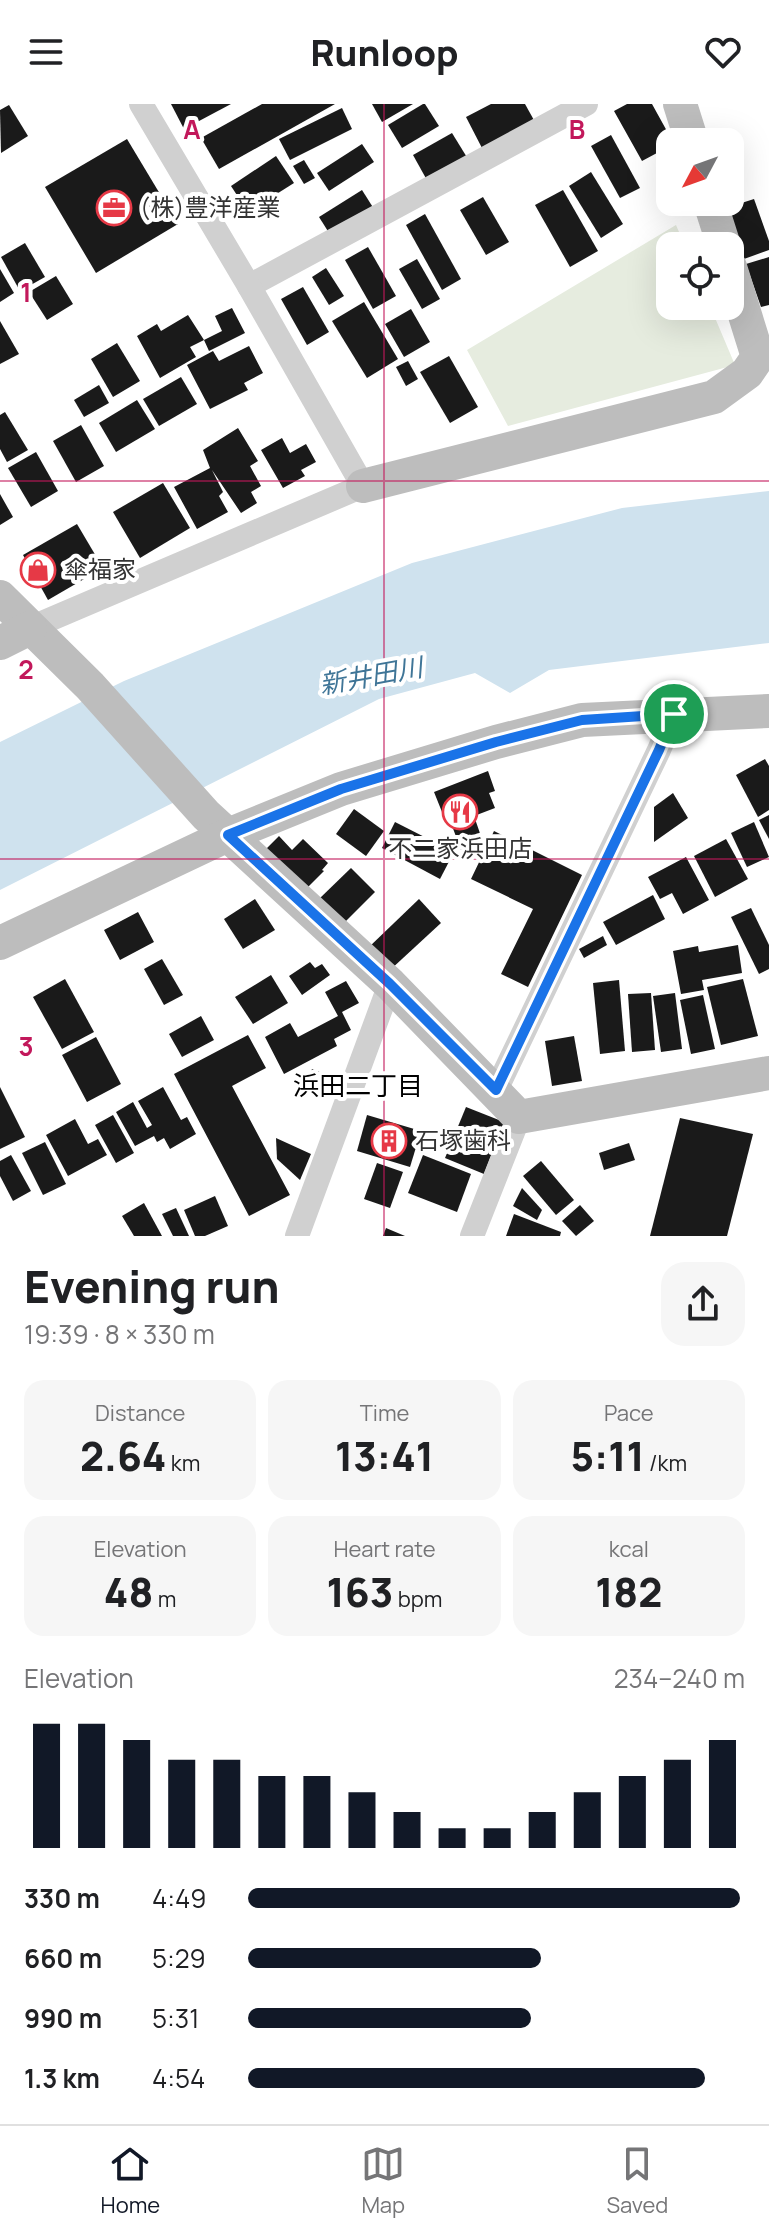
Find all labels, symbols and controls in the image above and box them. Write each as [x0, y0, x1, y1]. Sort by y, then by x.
text: Runloop [310, 28, 459, 77]
icon: menu [24, 30, 68, 74]
icon: heart [701, 30, 745, 74]
text: A [183, 111, 201, 147]
text: B [569, 111, 585, 147]
north arrow [656, 128, 744, 216]
map controls [656, 128, 744, 320]
office icon: (株)豊洋産業 [95, 189, 133, 227]
place label: (株)豊洋産業 [140, 190, 280, 223]
button: locate [656, 232, 744, 320]
text: 1 [20, 274, 32, 310]
shop icon: 傘福家 [19, 551, 57, 589]
place label: 傘福家 [64, 552, 136, 585]
water label: 新井田川 [316, 648, 428, 702]
text: 2 [18, 651, 34, 687]
pin [640, 680, 708, 748]
icon: arrive [652, 692, 696, 736]
restaurant icon: 不二家浜田店 [441, 793, 479, 831]
place label: 不二家浜田店 [388, 831, 532, 864]
text: 3 [18, 1028, 34, 1064]
district label: 浜田二丁目 [293, 1067, 423, 1103]
building icon: 石塚歯科 [370, 1122, 408, 1160]
place label: 石塚歯科 [415, 1123, 511, 1156]
text: Evening run [24, 1256, 280, 1316]
button: share [661, 1262, 745, 1346]
text: 19:39 · 8 × 330 m [24, 1316, 215, 1352]
text: Distance [95, 1398, 185, 1428]
text: Time [360, 1398, 409, 1428]
text: Pace [604, 1398, 654, 1428]
text: 2.64 [80, 1428, 166, 1483]
text: 13:41 [335, 1428, 434, 1483]
text: 5:11 [570, 1428, 645, 1483]
text: km [166, 1448, 200, 1478]
text: /km [645, 1448, 687, 1478]
text: Elevation [94, 1534, 187, 1564]
text: Heart rate [333, 1534, 436, 1564]
text: kcal [609, 1534, 649, 1564]
text: 48 [104, 1564, 153, 1619]
text: 163 [327, 1564, 393, 1619]
text: 182 [595, 1564, 662, 1619]
text: m [153, 1584, 176, 1614]
text: bpm [393, 1584, 442, 1614]
text: Elevation [24, 1660, 134, 1696]
text: 234–240 m [614, 1660, 745, 1696]
text: 330 m [24, 1880, 100, 1916]
text: 4:49 [152, 1880, 206, 1916]
text: 660 m [24, 1940, 102, 1976]
text: 5:29 [152, 1940, 206, 1976]
text: 990 m [24, 2000, 102, 2036]
text: 5:31 [152, 2000, 199, 2036]
text: 1.3 km [24, 2060, 100, 2096]
text: 4:54 [152, 2060, 205, 2096]
tab: Home [101, 2142, 160, 2220]
tab: Map [361, 2142, 405, 2220]
tab: Saved [606, 2142, 668, 2220]

